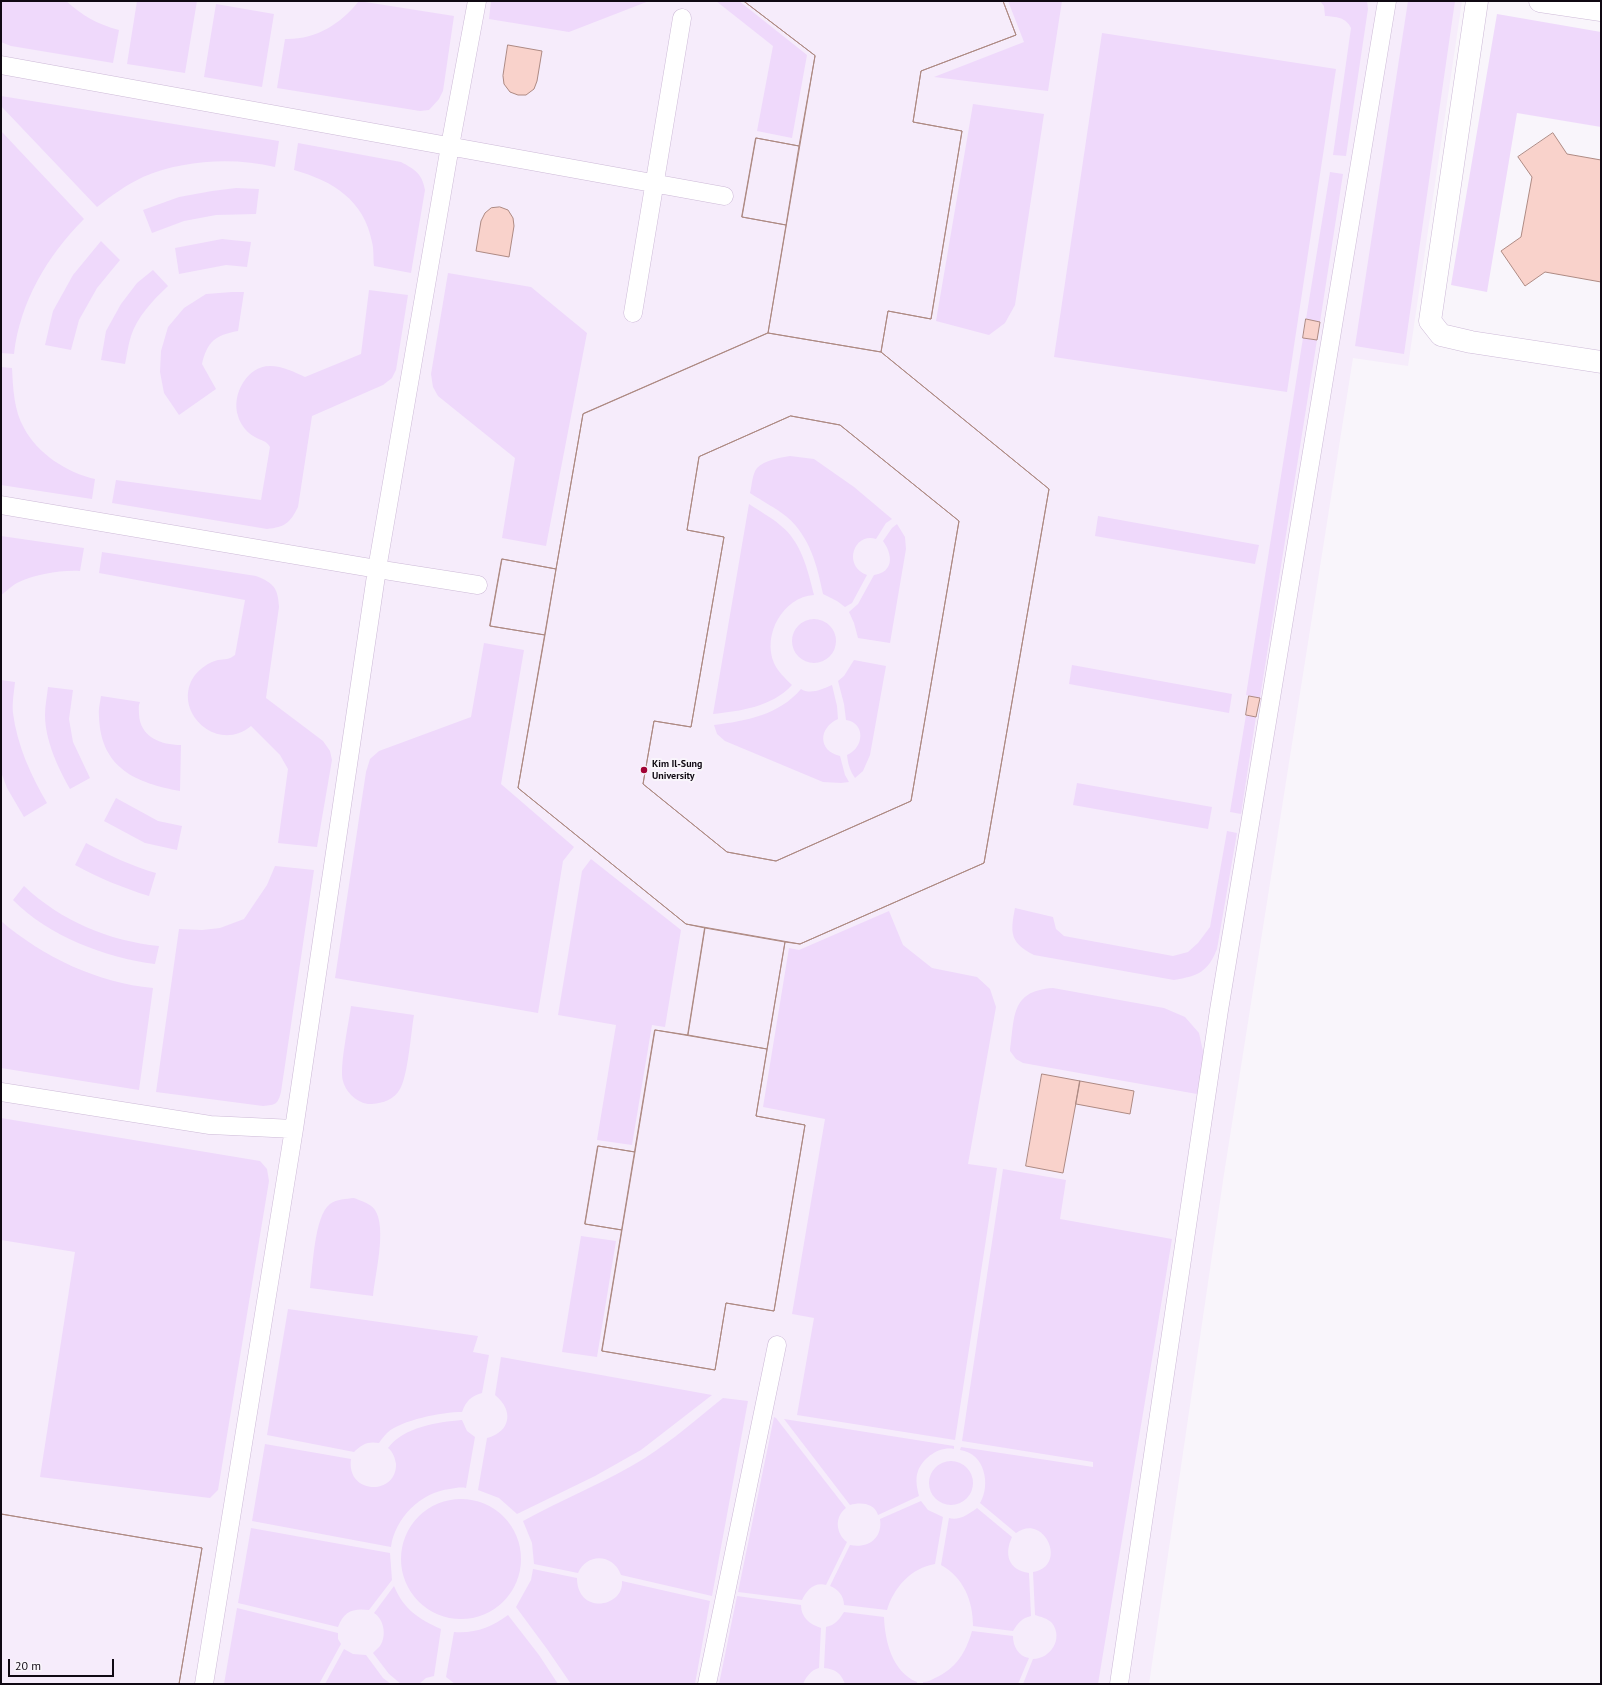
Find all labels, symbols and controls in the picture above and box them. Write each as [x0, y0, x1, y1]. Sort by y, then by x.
place label: Kim Il-Sung University [652, 758, 702, 782]
marker: Kim Il-Sung University [639, 765, 649, 775]
scale bar [10, 1651, 116, 1677]
text: 20 m [15, 1658, 41, 1673]

